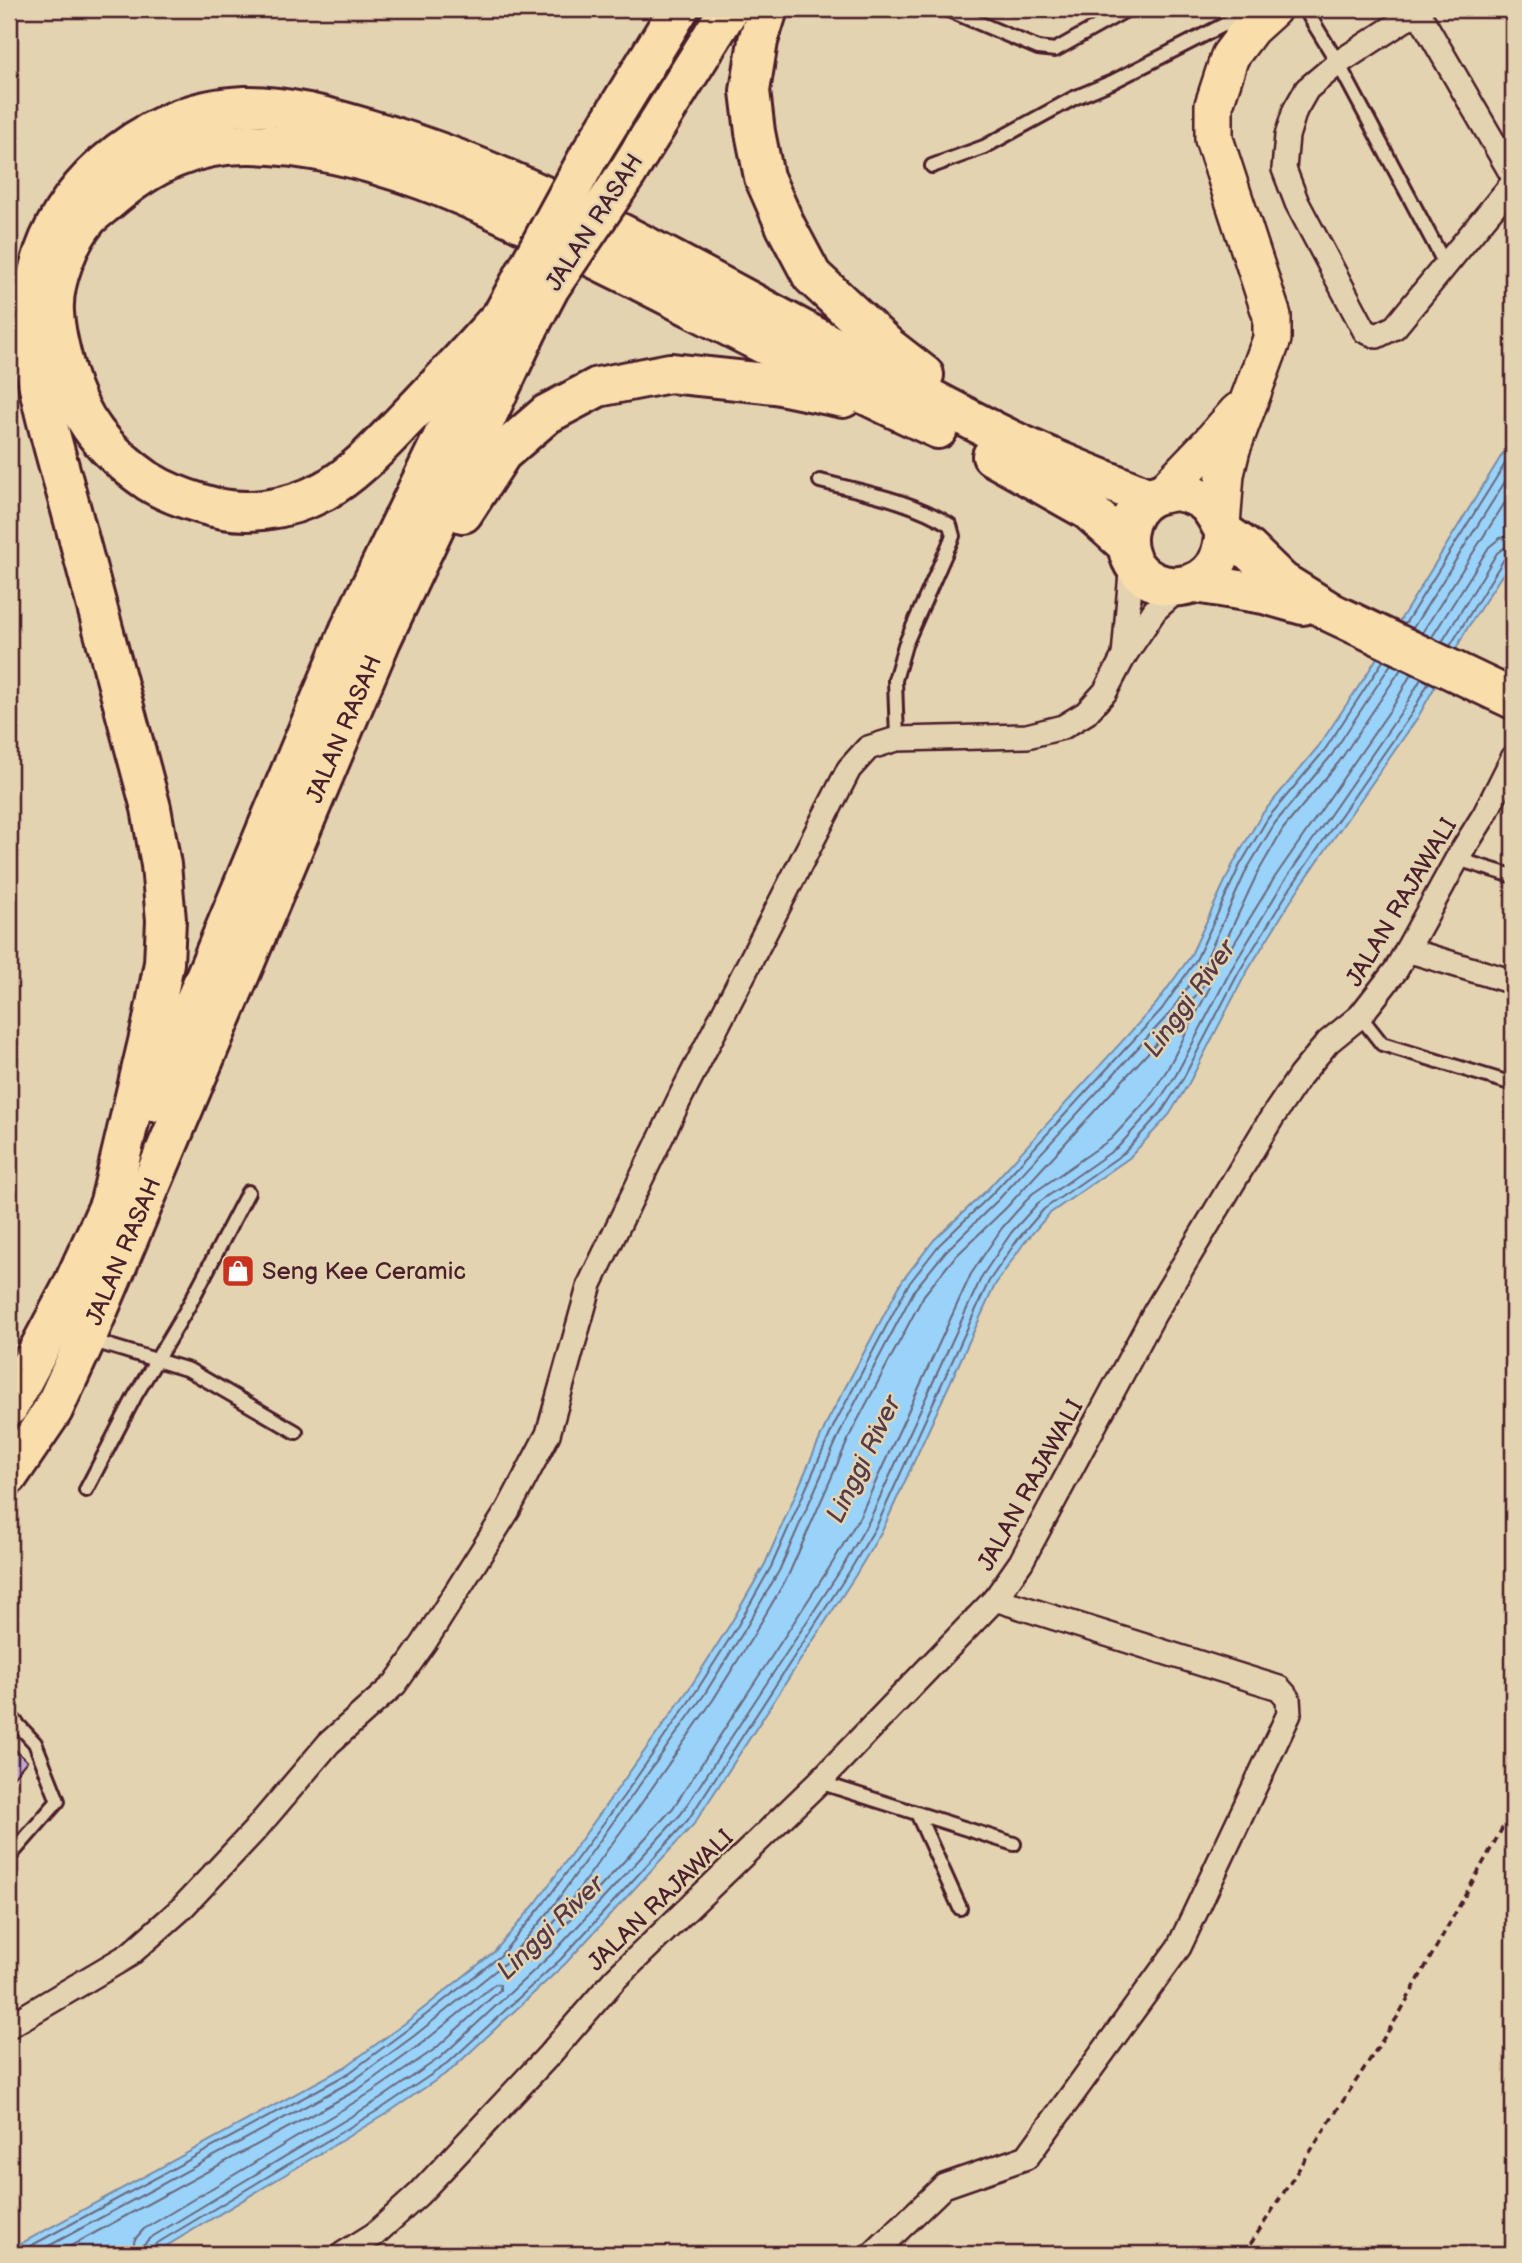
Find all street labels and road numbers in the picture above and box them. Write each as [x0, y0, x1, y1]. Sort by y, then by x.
street label: JALAN RASAH [539, 148, 649, 296]
street label: JALAN RASAH [300, 651, 388, 807]
street label: JALAN RAJAWALI [1340, 813, 1463, 992]
street label: JALAN RASAH [79, 1173, 167, 1330]
street label: JALAN RAJAWALI [971, 1394, 1090, 1576]
street label: JALAN RAJAWALI [581, 1823, 739, 1977]

